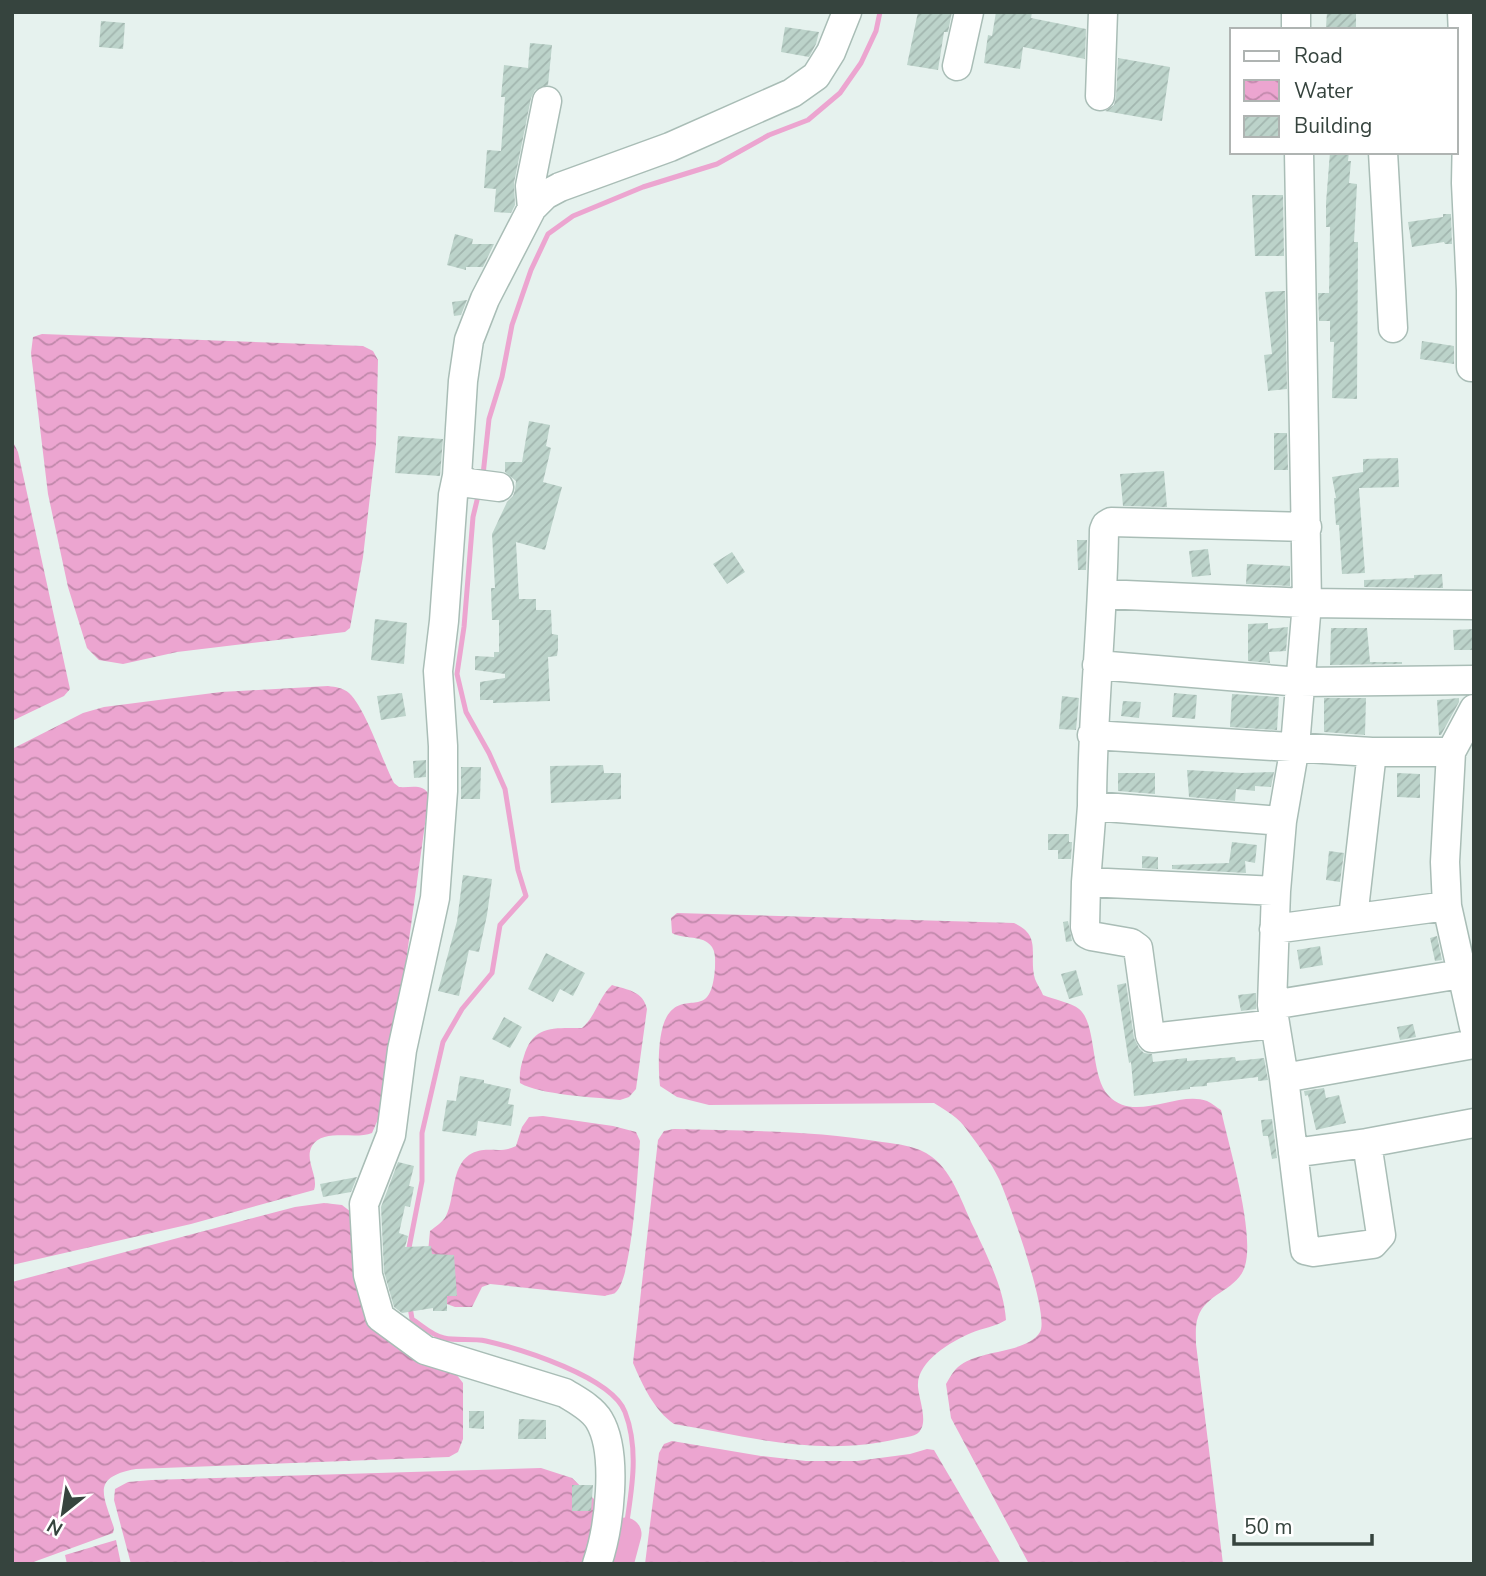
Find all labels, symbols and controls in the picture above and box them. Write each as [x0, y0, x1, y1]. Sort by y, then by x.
legend [1230, 28, 1458, 154]
text: Road [1294, 42, 1343, 70]
text: Water [1294, 77, 1353, 105]
text: Building [1294, 112, 1372, 140]
north arrow [28, 1478, 98, 1548]
scale bar [1234, 1502, 1372, 1546]
text: N [42, 1512, 68, 1542]
text: 50 m [1244, 1513, 1293, 1541]

